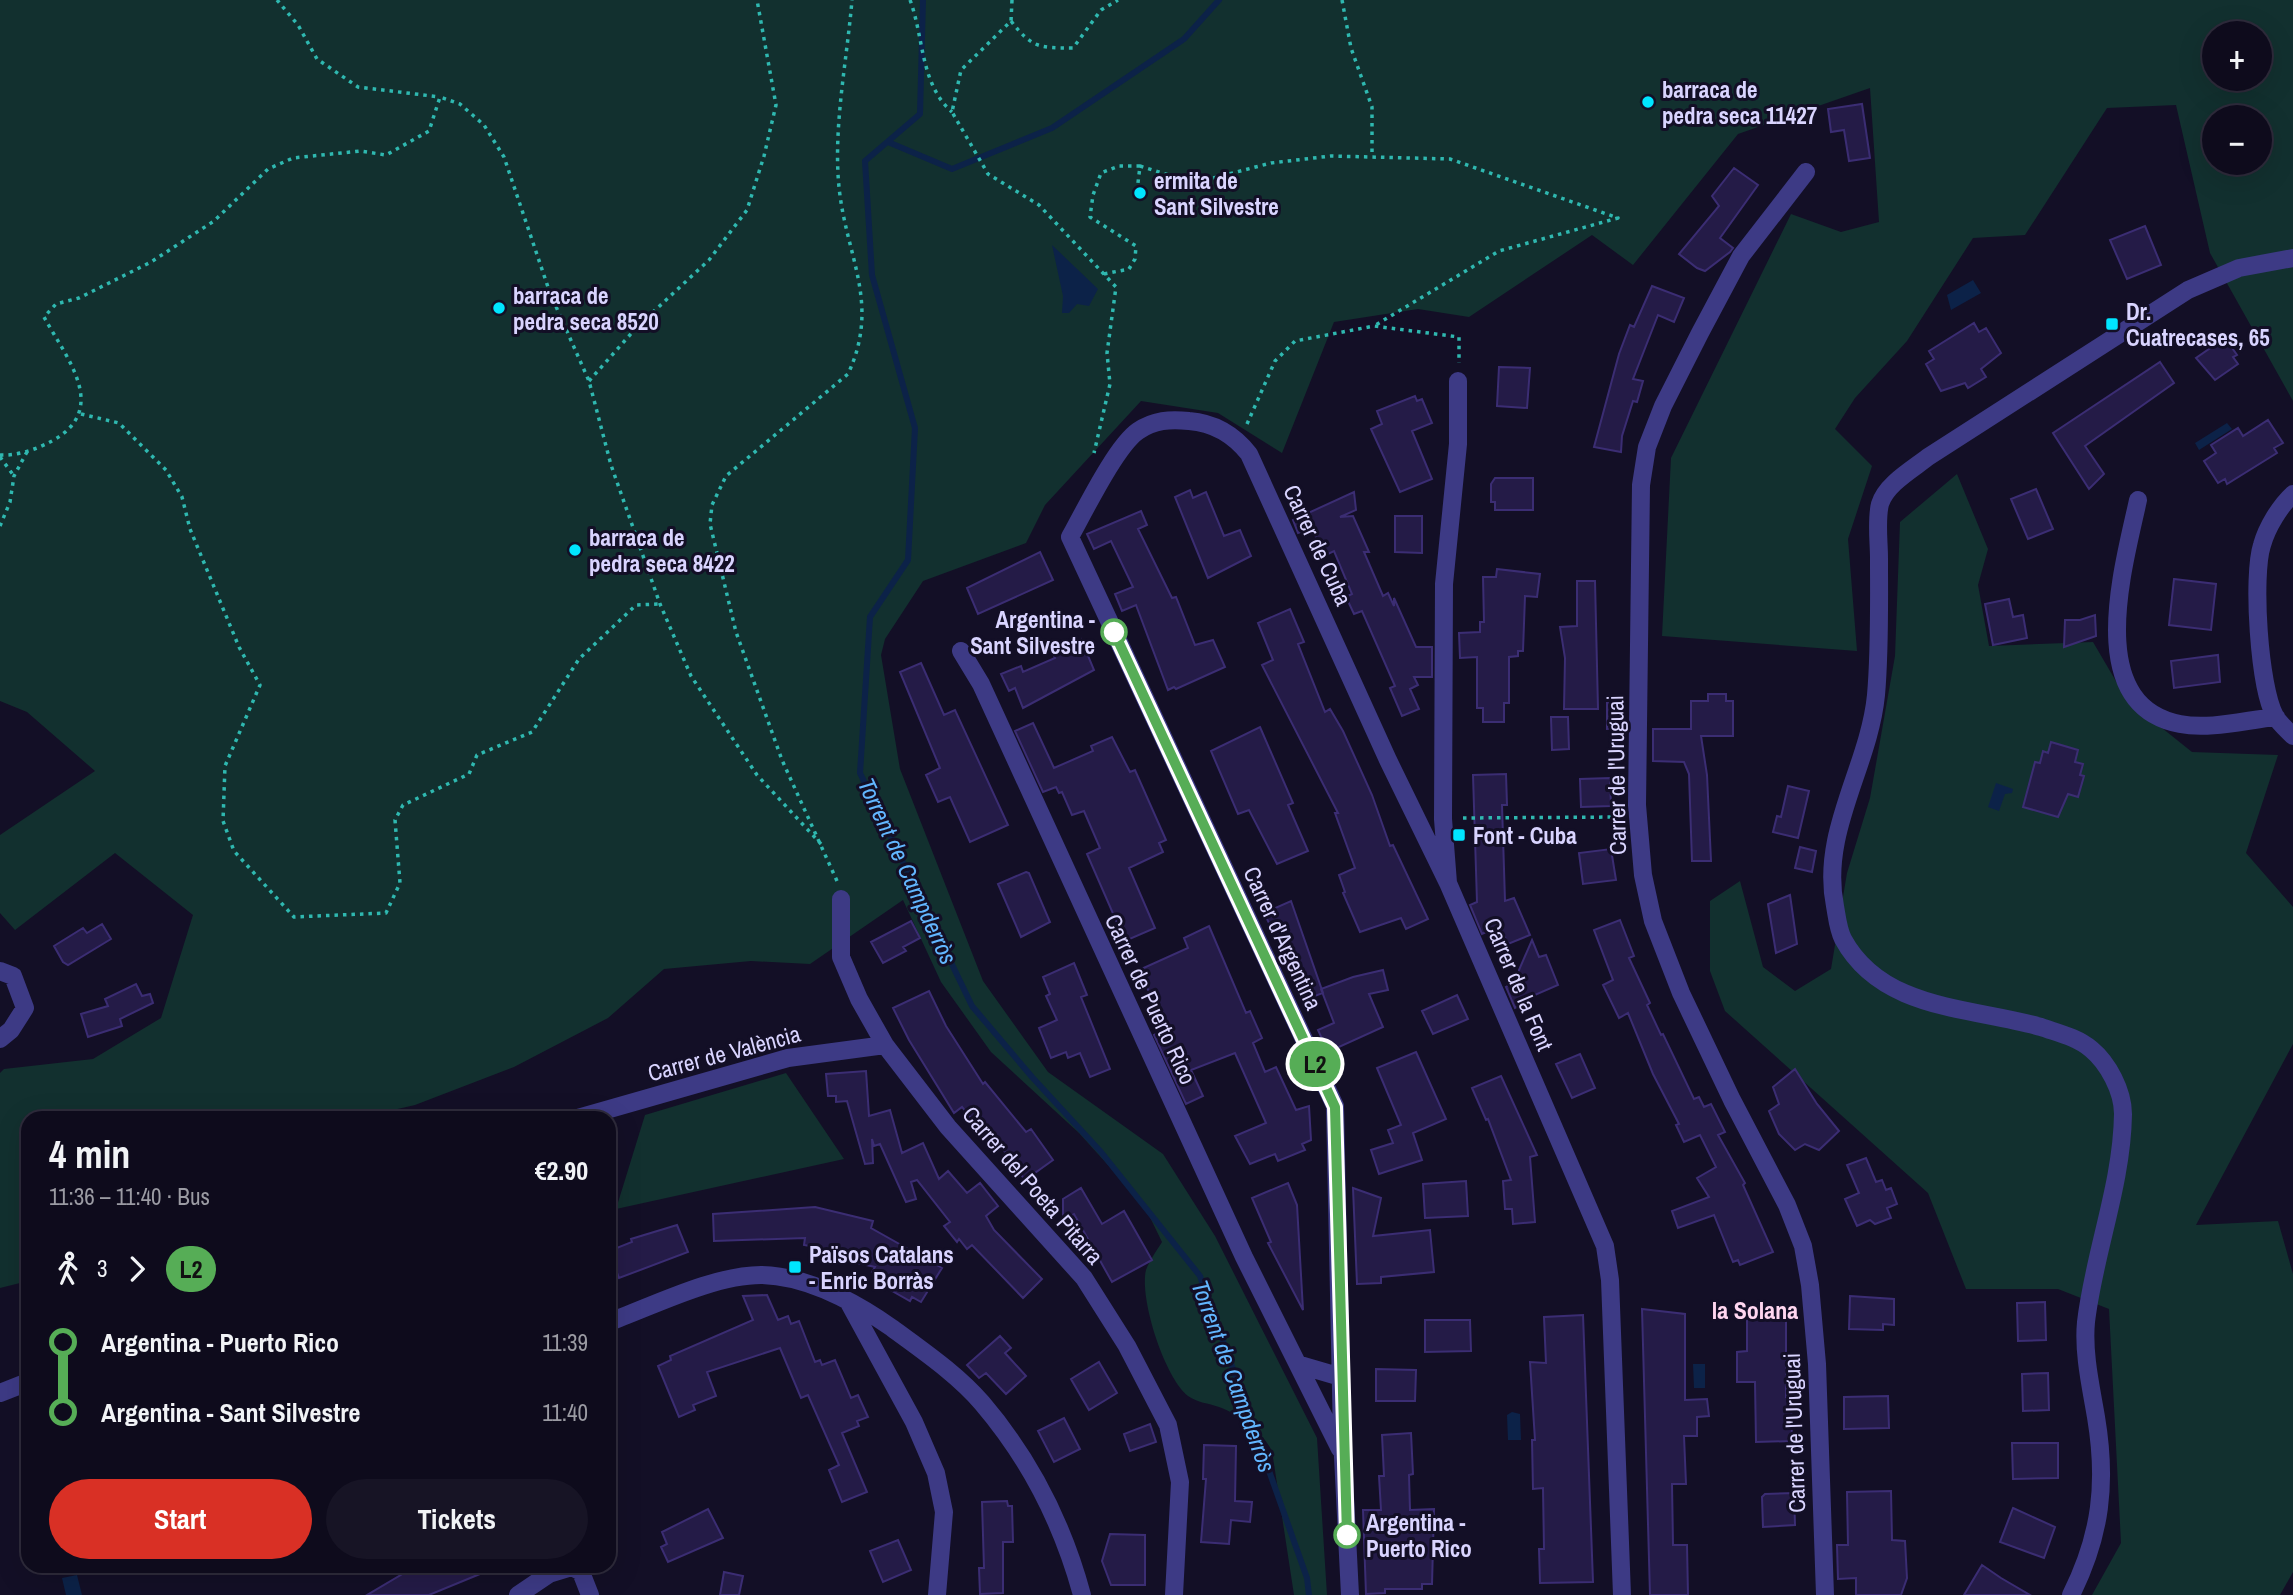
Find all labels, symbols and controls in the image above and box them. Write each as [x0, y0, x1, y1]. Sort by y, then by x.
map controls [2202, 21, 2272, 175]
button: + [2202, 21, 2272, 91]
place label: barraca de pedra seca 11427 [1662, 74, 1817, 131]
marker: barraca de pedra seca 11427 [1640, 94, 1656, 110]
button: − [2202, 105, 2272, 175]
place label: ermita de Sant Silvestre [1154, 165, 1279, 222]
marker: ermita de Sant Silvestre [1132, 185, 1148, 201]
place label: barraca de pedra seca 8520 [513, 280, 659, 337]
place label: Dr. Cuatrecases, 65 [2126, 296, 2270, 353]
marker: barraca de pedra seca 8520 [491, 300, 507, 316]
marker: Dr. Cuatrecases, 65 [2104, 316, 2120, 332]
street label: Carrer de Cuba [1276, 480, 1360, 611]
place label: barraca de pedra seca 8422 [589, 522, 735, 579]
marker: barraca de pedra seca 8422 [567, 542, 583, 558]
place label: Argentina - Sant Silvestre [970, 604, 1095, 661]
marker: Argentina - Sant Silvestre [1101, 619, 1127, 645]
street label: Carrer de l'Uruguai [1599, 695, 1633, 855]
water label: Torrent de Campderròs [851, 773, 965, 969]
place label: Font - Cuba [1473, 820, 1577, 851]
marker: Font - Cuba [1451, 827, 1467, 843]
street label: Carrer d'Argentina [1236, 861, 1330, 1015]
street label: Carrer de Puerto Rico [1098, 909, 1204, 1089]
street label: Carrer de la Font [1477, 913, 1561, 1055]
street label: Carrer de València [644, 1018, 804, 1088]
line badge: L2 [1284, 1041, 1346, 1087]
text: L2 [1304, 1048, 1326, 1080]
street label: Carrer del Poeta Pitarra [956, 1099, 1111, 1271]
text: 4 min [49, 1129, 130, 1180]
text: €2.90 [535, 1153, 588, 1188]
text: 11:36 – 11:40 · Bus [49, 1181, 210, 1212]
place label: Països Catalans - Enric Borràs [809, 1239, 954, 1296]
icon: walk [49, 1250, 87, 1288]
icon: forward [118, 1250, 156, 1288]
text: 3 [97, 1253, 108, 1284]
text: L2 [180, 1253, 202, 1285]
marker: Països Catalans - Enric Borràs [787, 1259, 803, 1275]
water label: Torrent de Campderròs [1184, 1276, 1284, 1476]
district label: la Solana [1712, 1294, 1798, 1326]
text: Argentina - Puerto Rico [101, 1325, 339, 1360]
text: 11:39 [542, 1327, 588, 1358]
street label: Carrer de l'Uruguai [1776, 1353, 1812, 1513]
text: Argentina - Sant Silvestre [101, 1395, 360, 1430]
text: 11:40 [542, 1397, 588, 1428]
button: Start [49, 1479, 312, 1559]
button: Tickets [326, 1479, 588, 1559]
place label: Argentina - Puerto Rico [1366, 1507, 1472, 1564]
marker: Argentina - Puerto Rico [1334, 1522, 1360, 1548]

